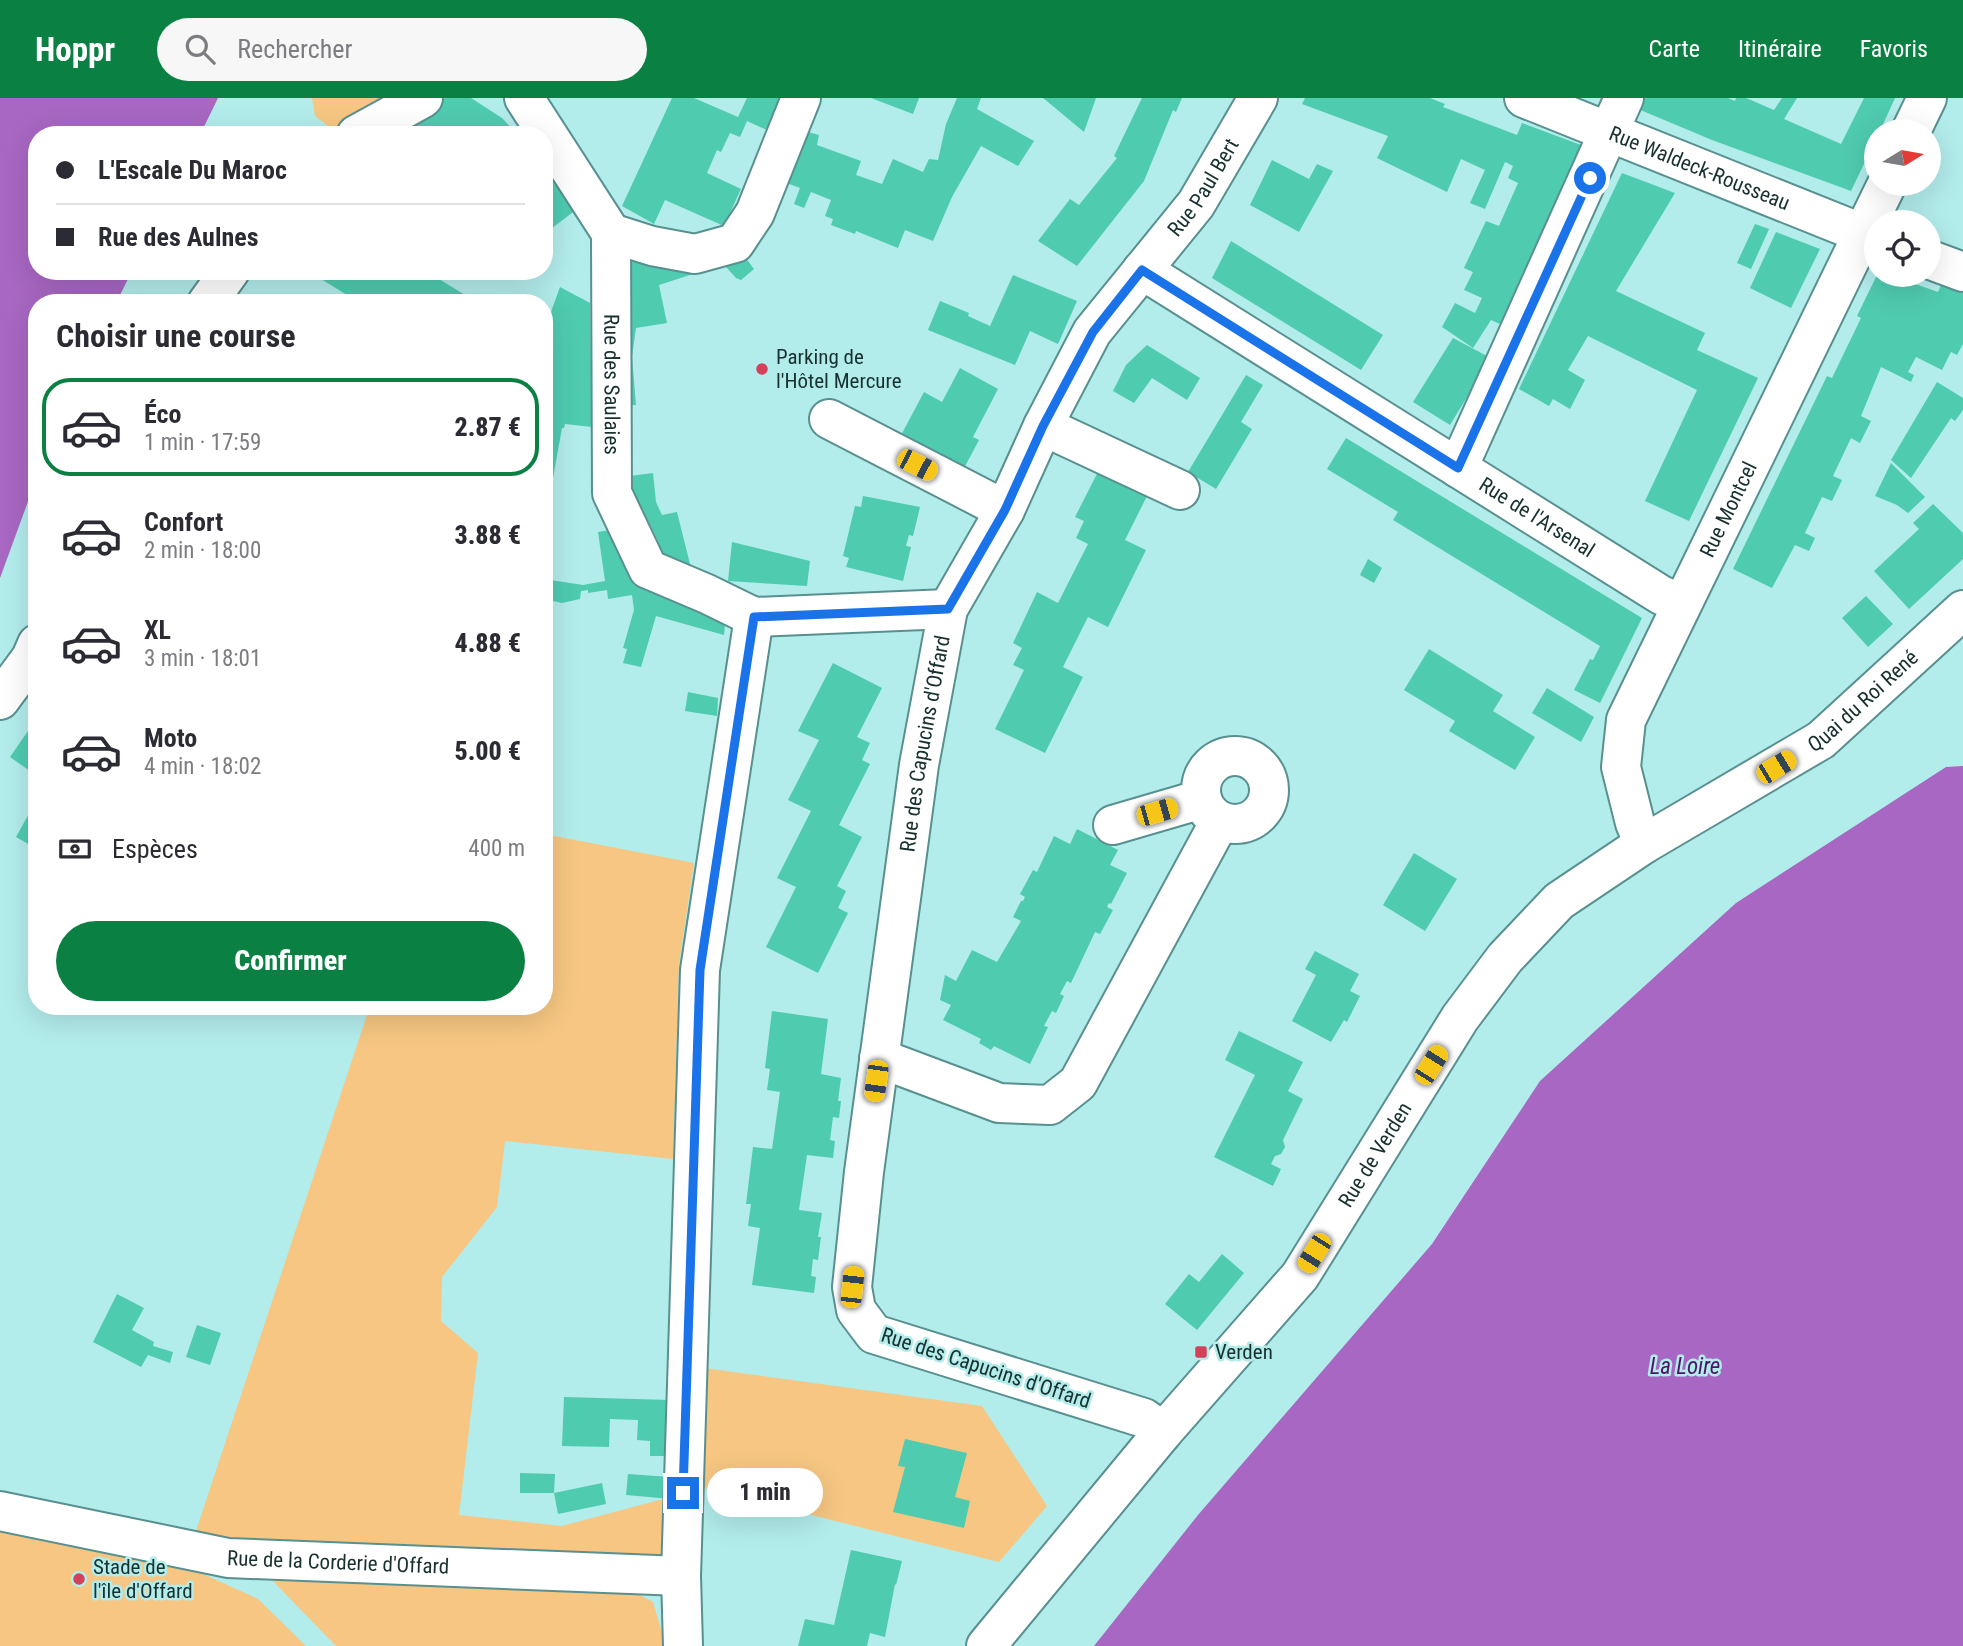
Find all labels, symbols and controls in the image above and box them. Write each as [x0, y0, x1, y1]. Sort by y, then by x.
search box [157, 18, 647, 81]
text: Hoppr [35, 30, 115, 69]
icon: search [181, 30, 219, 68]
text: Rechercher [237, 34, 352, 64]
text: Carte [1649, 35, 1700, 63]
text: Itinéraire [1738, 35, 1822, 63]
text: Favoris [1860, 35, 1928, 63]
north arrow [1864, 119, 1941, 196]
map controls [1864, 119, 1941, 287]
street label: Rue Waldeck-Rousseau [1606, 121, 1793, 215]
street label: Rue Paul Bert [1163, 134, 1244, 241]
text: L'Escale Du Maroc [98, 155, 287, 185]
route start [1574, 162, 1606, 194]
button: locate [1864, 210, 1941, 287]
text: Rue des Aulnes [98, 222, 259, 252]
street label: Rue des Saulaies [599, 314, 624, 455]
text: Choisir une course [56, 317, 296, 355]
place label: Parking de l'Hôtel Mercure [776, 345, 902, 393]
marker: Parking de l'Hôtel Mercure [754, 361, 770, 377]
icon: car [60, 396, 123, 459]
text: Éco [144, 399, 181, 429]
text: 2.87 € [454, 412, 521, 442]
text: 1 min · 17:59 [144, 429, 261, 456]
car [894, 446, 941, 484]
street label: Rue Montcel [1695, 458, 1762, 561]
street label: Rue de l'Arsenal [1475, 472, 1599, 562]
icon: car [60, 504, 123, 567]
text: Confort [144, 507, 223, 537]
text: 3.88 € [454, 520, 521, 550]
text: 2 min · 18:00 [144, 537, 261, 564]
icon: car [60, 612, 123, 675]
text: XL [144, 615, 171, 645]
text: 4.88 € [454, 628, 521, 658]
street label: Rue des Capucins d'Offard [895, 634, 955, 853]
text: 3 min · 18:01 [144, 645, 261, 672]
street label: Quai du Roi René [1804, 645, 1923, 757]
icon: car [60, 720, 123, 783]
text: Moto [144, 723, 197, 753]
text: 5.00 € [454, 736, 521, 766]
car [1753, 747, 1800, 787]
text: 4 min · 18:02 [144, 753, 261, 780]
car [1134, 796, 1181, 828]
icon: cash [56, 830, 94, 868]
text: Espèces [112, 834, 198, 864]
text: 400 m [468, 835, 525, 862]
button: Confirmer [56, 921, 525, 1001]
car [1411, 1042, 1452, 1088]
car [863, 1059, 890, 1103]
street label: Rue de Verden [1334, 1098, 1417, 1212]
car [1294, 1230, 1335, 1276]
car [840, 1265, 865, 1309]
street label: Rue des Capucins d'Offard [878, 1323, 1094, 1413]
place label: Verden [1215, 1340, 1273, 1364]
marker: Verden [1193, 1344, 1209, 1360]
water label: La Loire [1650, 1353, 1720, 1380]
callout: 1 min [708, 1468, 823, 1518]
route end [667, 1477, 699, 1509]
text: 1 min [739, 1479, 791, 1506]
street label: Rue de la Corderie d'Offard [227, 1546, 450, 1579]
place label: Stade de l'île d'Offard [93, 1555, 193, 1603]
marker: Stade de l'île d'Offard [71, 1571, 87, 1587]

